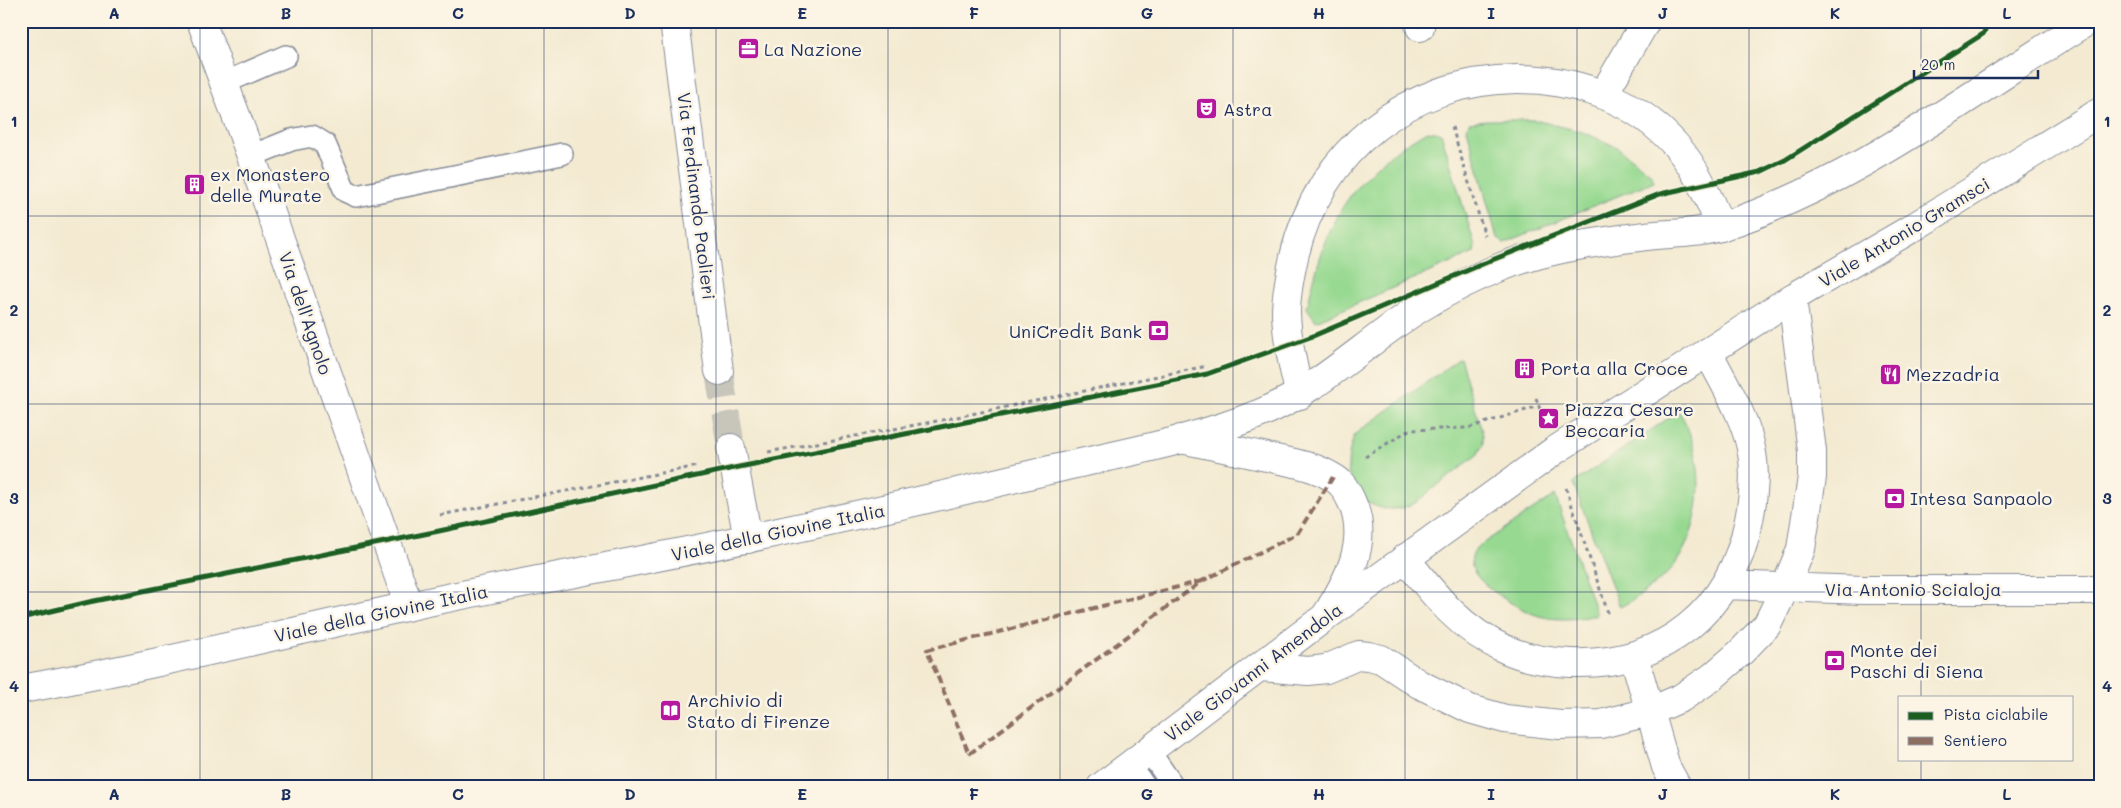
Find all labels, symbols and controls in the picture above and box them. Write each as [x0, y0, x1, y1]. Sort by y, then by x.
text: A [108, 2, 120, 23]
text: B [281, 2, 291, 23]
text: C [452, 2, 464, 23]
text: D [624, 2, 636, 23]
text: E [797, 2, 807, 23]
text: F [969, 2, 979, 23]
text: G [1141, 2, 1153, 23]
text: H [1313, 2, 1325, 23]
text: I [1487, 2, 1495, 23]
text: J [1658, 2, 1668, 23]
text: K [1830, 2, 1840, 23]
text: L [2002, 2, 2012, 23]
office icon: La Nazione [736, 37, 760, 61]
place label: La Nazione [764, 37, 862, 61]
scale bar [1914, 48, 2037, 80]
text: 20 m [1921, 54, 1955, 74]
street label: Via Ferdinando Paolieri [672, 91, 722, 301]
theatre icon: Astra [1195, 97, 1219, 121]
place label: Astra [1223, 97, 1272, 121]
text: 1 [10, 110, 18, 131]
text: 1 [2103, 110, 2111, 131]
place label: ex Monastero delle Murate [210, 162, 330, 207]
street label: Viale Antonio Gramsci [1814, 171, 1994, 293]
building icon: ex Monastero delle Murate [182, 172, 206, 196]
street label: Via dell'Agnolo [274, 248, 338, 378]
text: 2 [10, 299, 19, 320]
text: 2 [2103, 299, 2112, 320]
place label: UniCredit Bank [1009, 319, 1142, 343]
bank icon: UniCredit Bank [1146, 319, 1170, 343]
building icon: Porta alla Croce [1513, 356, 1537, 380]
place label: Porta alla Croce [1541, 356, 1688, 380]
restaurant icon: Mezzadria [1878, 362, 1902, 386]
place label: Mezzadria [1906, 362, 2000, 386]
place label: Piazza Cesare Beccaria [1565, 397, 1694, 442]
place icon: Piazza Cesare Beccaria [1537, 407, 1561, 431]
bank icon: Intesa Sanpaolo [1882, 486, 1906, 510]
place label: Intesa Sanpaolo [1910, 486, 2052, 510]
text: 3 [9, 487, 19, 508]
text: 3 [2102, 487, 2112, 508]
street label: Viale della Giovine Italia [669, 498, 887, 566]
street label: Via Antonio Scialoja [1825, 577, 2001, 601]
street label: Viale della Giovine Italia [272, 579, 490, 647]
street label: Viale Giovanni Amendola [1159, 597, 1347, 747]
place label: Monte dei Paschi di Siena [1850, 638, 1984, 683]
bank icon: Monte dei Paschi di Siena [1822, 648, 1846, 672]
text: 4 [9, 675, 19, 696]
text: 4 [2102, 675, 2112, 696]
place label: Archivio di Stato di Firenze [687, 688, 830, 733]
legend [1898, 696, 2074, 760]
library icon: Archivio di Stato di Firenze [659, 698, 683, 722]
text: Pista ciclabile [1944, 704, 2048, 724]
text: Sentiero [1944, 730, 2007, 750]
text: A [108, 783, 120, 804]
text: B [281, 783, 291, 804]
text: C [452, 783, 464, 804]
text: D [624, 783, 636, 804]
text: E [797, 783, 807, 804]
text: F [969, 783, 979, 804]
text: G [1141, 783, 1153, 804]
text: H [1313, 783, 1325, 804]
text: I [1487, 783, 1495, 804]
text: J [1658, 783, 1668, 804]
text: K [1830, 783, 1840, 804]
text: L [2002, 783, 2012, 804]

